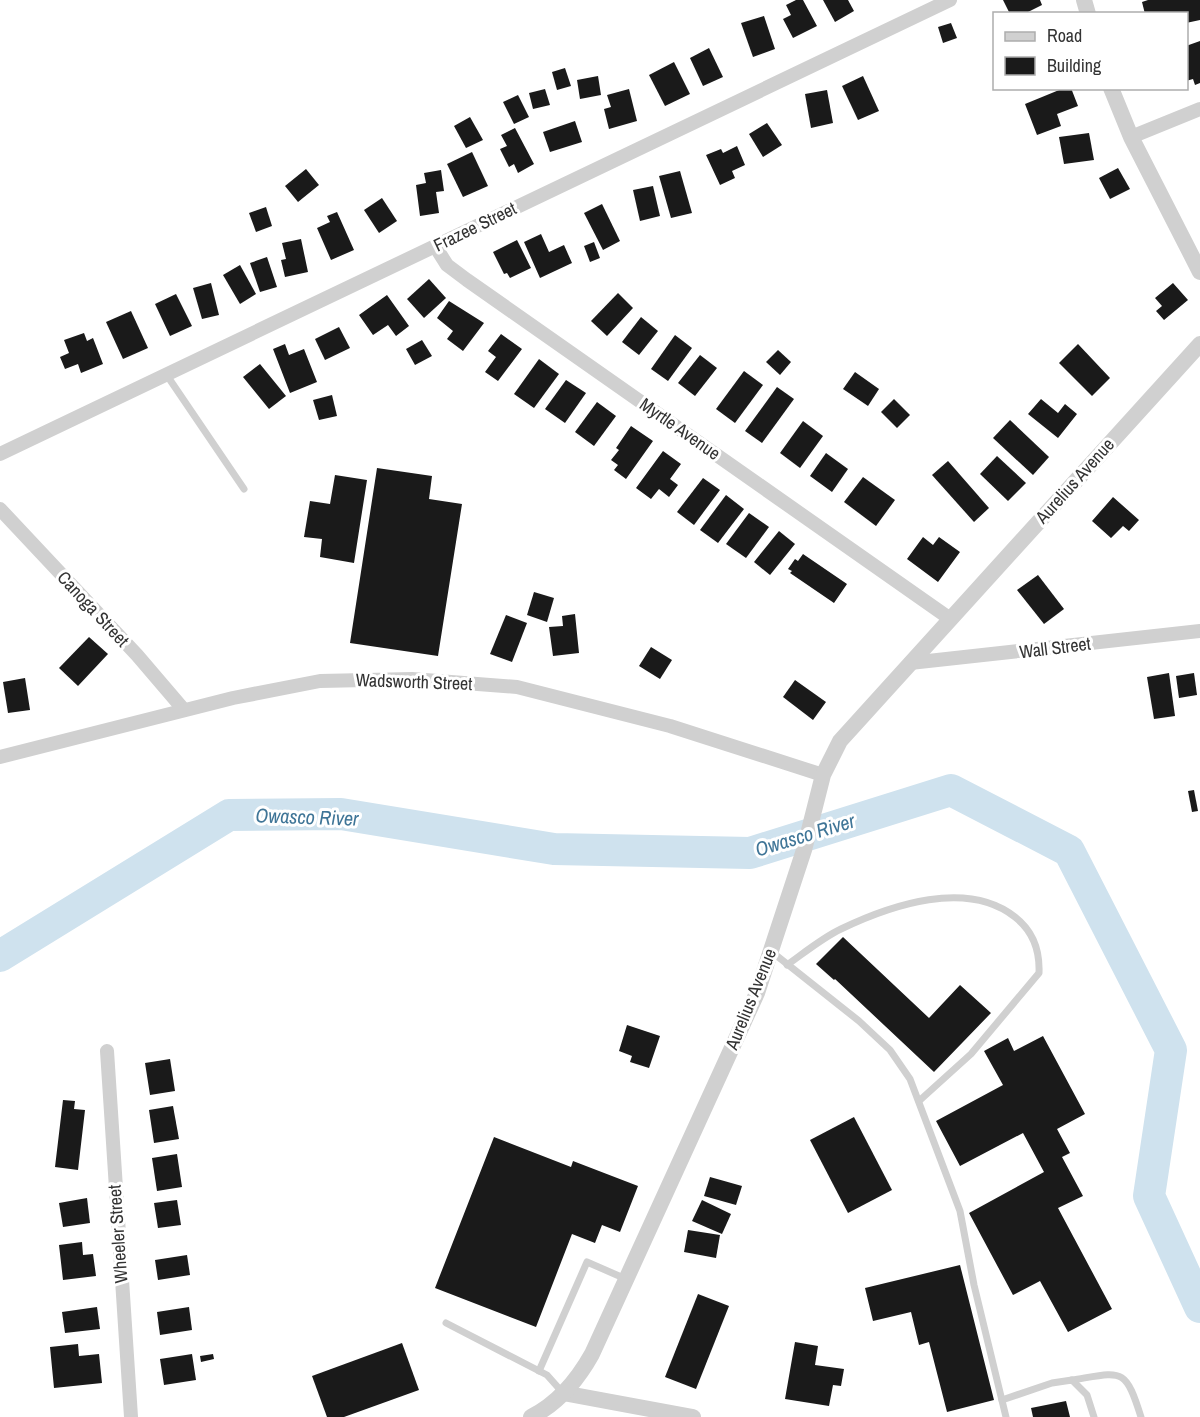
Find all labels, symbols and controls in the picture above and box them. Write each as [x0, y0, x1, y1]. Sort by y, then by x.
legend [993, 12, 1188, 90]
text: Road [1047, 23, 1082, 48]
text: Building [1047, 53, 1102, 78]
street label: Frazee Street [429, 196, 520, 257]
street label: Myrtle Avenue [635, 392, 726, 466]
street label: Aurelius Avenue [1029, 432, 1120, 530]
street label: Canoga Street [52, 565, 135, 652]
street label: Wall Street [1018, 631, 1092, 664]
street label: Wadsworth Street [355, 667, 473, 696]
water label: Owasco River [255, 801, 359, 832]
water label: Owasco River [752, 806, 859, 862]
street label: Aurelius Avenue [718, 944, 782, 1054]
street label: Wheeler Street [102, 1184, 133, 1284]

